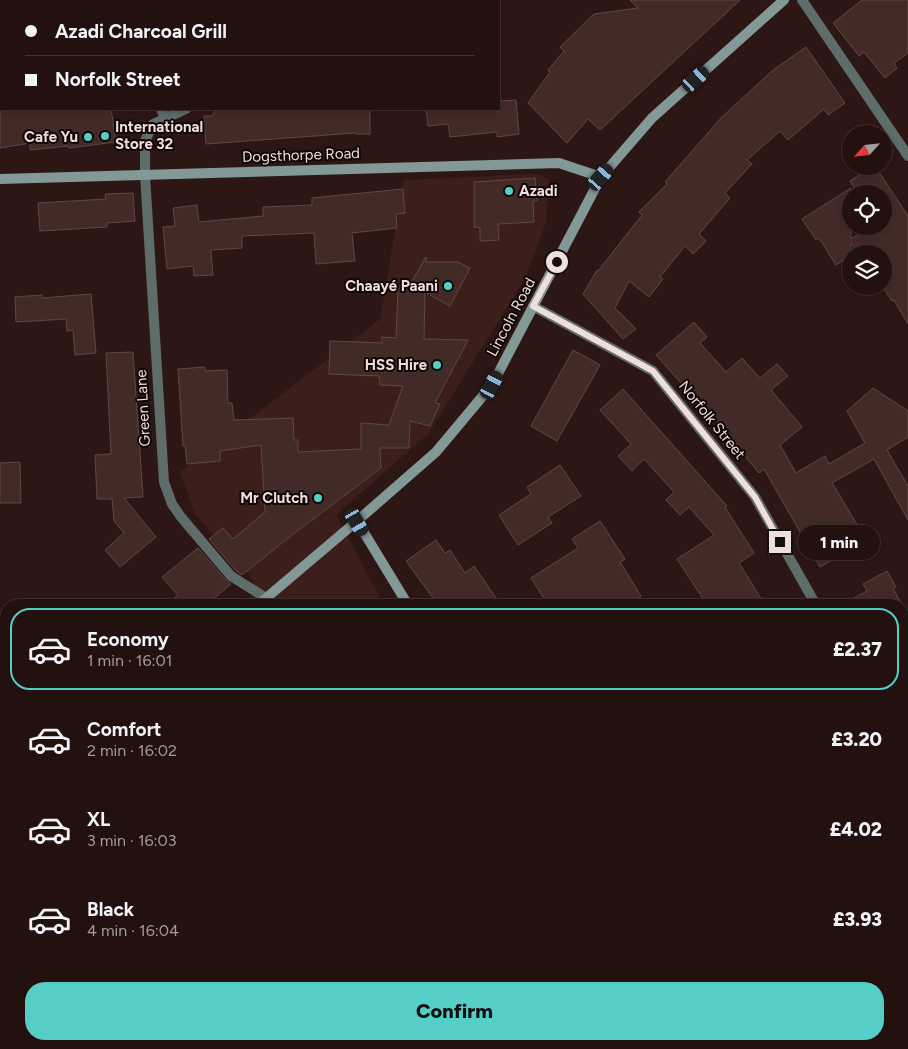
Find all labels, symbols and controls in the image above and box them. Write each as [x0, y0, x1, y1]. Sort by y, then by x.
text: Azadi Charcoal Grill [55, 20, 227, 43]
car [679, 63, 712, 95]
text: Norfolk Street [55, 68, 181, 91]
place label: International Store 32 [115, 118, 203, 153]
north arrow [842, 125, 892, 175]
map controls [842, 125, 892, 295]
place label: Cafe Yu [24, 128, 78, 146]
marker: International Store 32 [99, 130, 111, 142]
marker: Cafe Yu [82, 131, 94, 143]
street label: Dogsthorpe Road [242, 144, 360, 166]
car [585, 161, 616, 193]
place label: Azadi [519, 182, 558, 200]
marker: Azadi [503, 185, 515, 197]
button: locate [842, 185, 892, 235]
button: layers [842, 245, 892, 295]
route start [546, 251, 568, 273]
street label: Lincoln Road [483, 275, 539, 359]
place label: Chaayé Paani [345, 277, 438, 295]
marker: Chaayé Paani [442, 280, 454, 292]
place label: HSS Hire [365, 356, 428, 374]
marker: HSS Hire [431, 359, 443, 371]
car [478, 368, 505, 402]
street label: Green Lane [132, 369, 154, 447]
street label: Norfolk Street [675, 377, 749, 463]
place label: Mr Clutch [240, 489, 308, 507]
marker: Mr Clutch [312, 492, 324, 504]
car [343, 505, 370, 539]
callout: 1 min [798, 524, 880, 560]
route end [769, 531, 791, 553]
text: 1 min [820, 533, 858, 552]
icon: car [27, 627, 72, 672]
text: Economy [87, 628, 169, 651]
text: £2.37 [833, 638, 882, 661]
text: 1 min · 16:01 [87, 651, 172, 670]
icon: car [27, 717, 72, 762]
text: Comfort [87, 718, 162, 741]
text: £3.20 [831, 728, 882, 751]
text: 2 min · 16:02 [87, 741, 177, 760]
icon: car [27, 807, 72, 852]
text: XL [87, 808, 110, 831]
text: £4.02 [830, 818, 882, 841]
text: 3 min · 16:03 [87, 831, 177, 850]
icon: car [27, 897, 72, 942]
text: Black [87, 898, 134, 921]
text: £3.93 [833, 908, 882, 931]
text: 4 min · 16:04 [87, 921, 179, 940]
button: Confirm [25, 982, 884, 1040]

